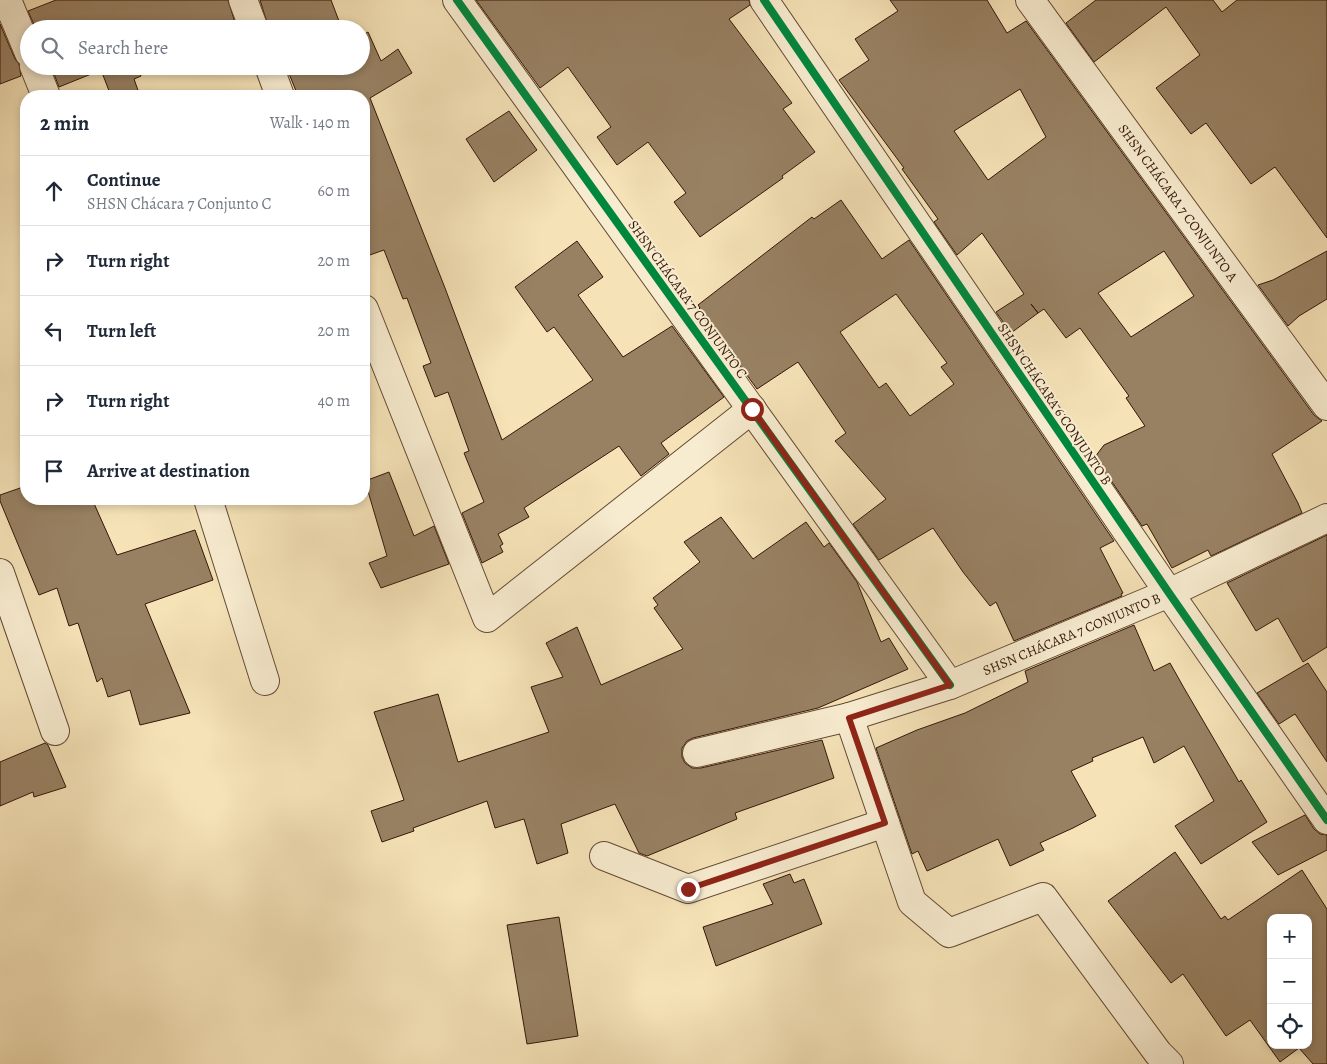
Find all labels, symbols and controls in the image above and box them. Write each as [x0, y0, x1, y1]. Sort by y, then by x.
search box [20, 20, 370, 75]
icon: search [38, 34, 66, 62]
text: Search here [78, 35, 168, 61]
text: 2 min [40, 109, 89, 137]
text: Walk · 140 m [270, 112, 350, 134]
street label: SHSN CHÁCARA 7 CONJUNTO A [1114, 120, 1242, 286]
text: Continue [87, 167, 161, 193]
icon: ahead [40, 177, 68, 205]
text: 60 m [318, 180, 350, 202]
text: SHSN Chácara 7 Conjunto C [87, 193, 272, 215]
street label: SHSN CHÁCARA 7 CONJUNTO C [624, 216, 752, 383]
icon: right [40, 247, 68, 275]
text: Turn right [87, 248, 169, 274]
text: 20 m [317, 250, 350, 272]
icon: left [40, 317, 68, 345]
text: Turn left [87, 318, 156, 344]
text: 20 m [317, 320, 350, 342]
street label: SHSN CHÁCARA 6 CONJUNTO B [993, 320, 1116, 489]
icon: right [40, 387, 68, 415]
text: Turn right [87, 388, 169, 414]
text: 40 m [318, 390, 350, 412]
route start [741, 398, 764, 421]
icon: arrive [40, 457, 68, 485]
text: Arrive at destination [87, 458, 250, 484]
street label: SHSN CHÁCARA 7 CONJUNTO B [980, 589, 1164, 680]
route end [677, 878, 700, 901]
map controls [1267, 914, 1312, 1049]
button: + [1267, 914, 1312, 959]
button: − [1267, 959, 1312, 1004]
button: locate [1267, 1004, 1312, 1049]

